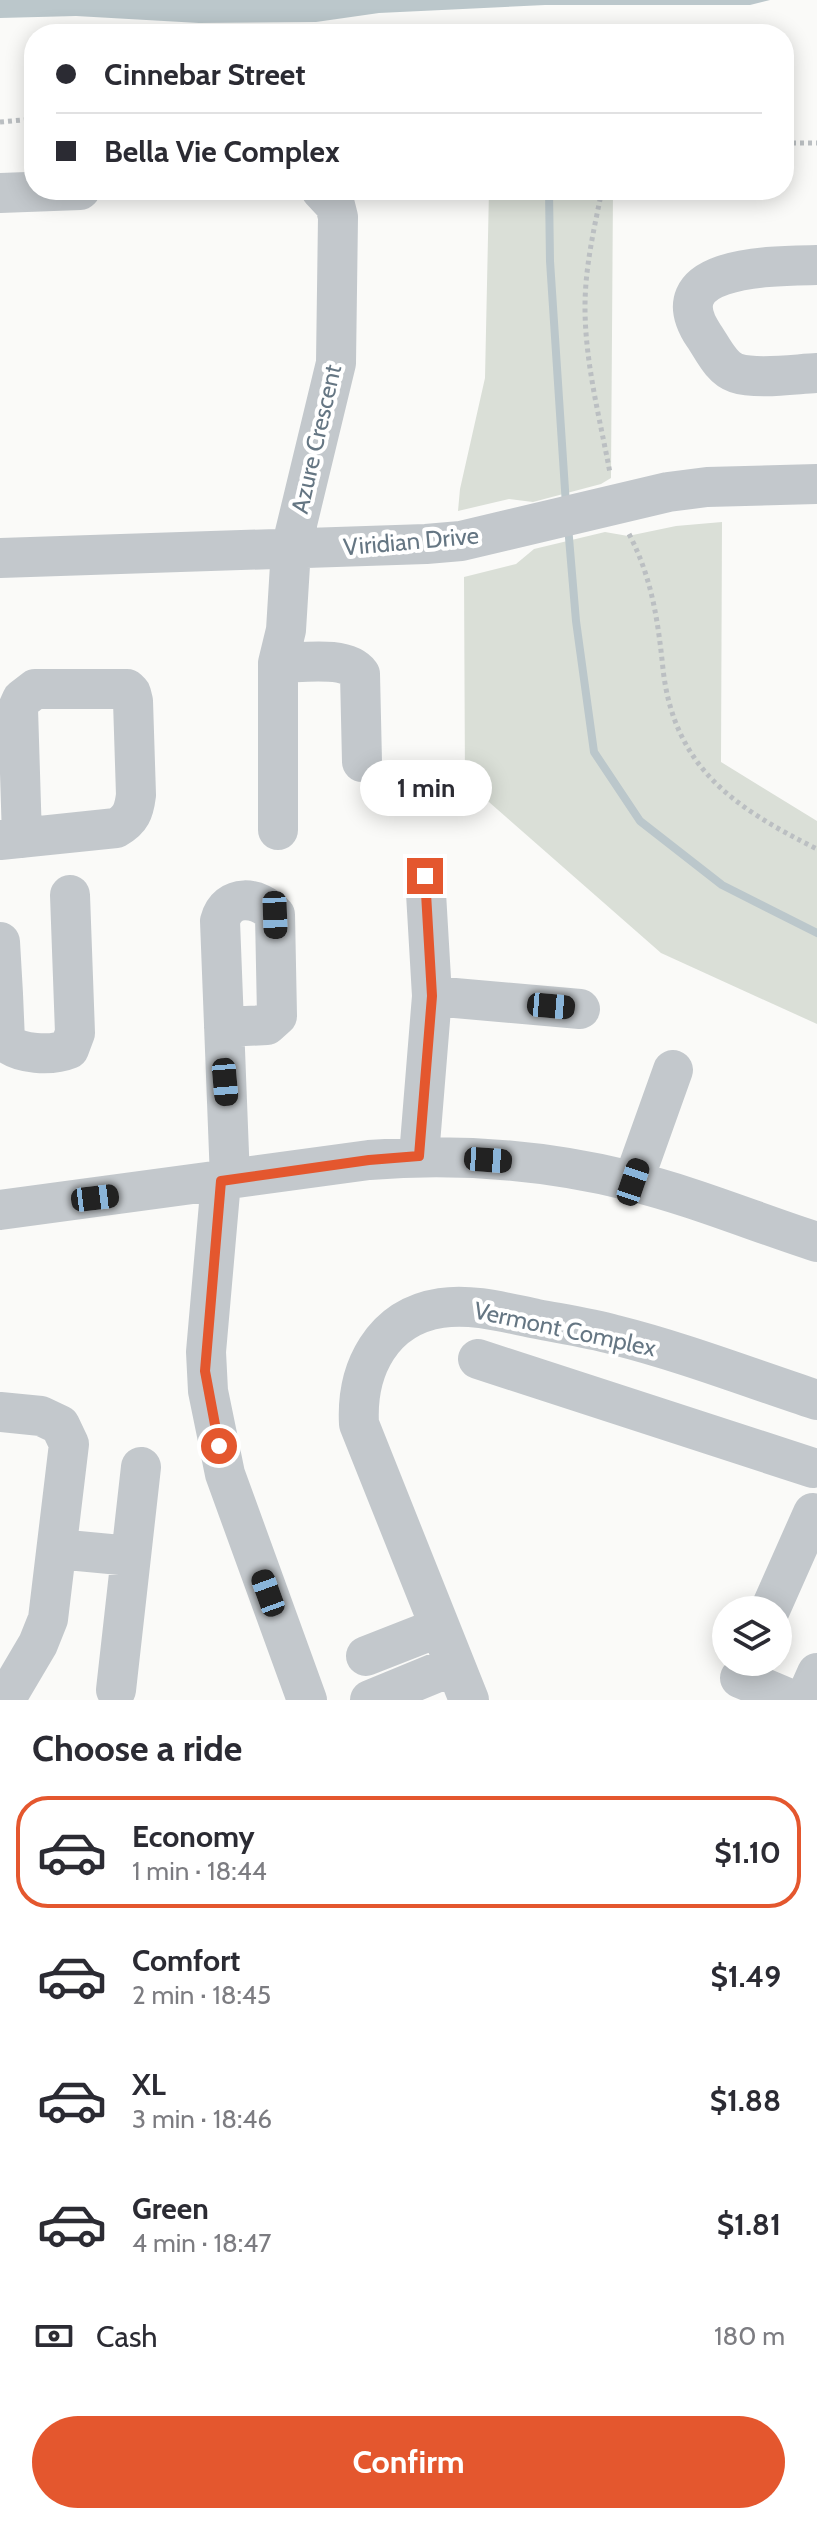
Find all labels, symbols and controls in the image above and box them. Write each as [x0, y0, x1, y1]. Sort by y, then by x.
text: Cinnebar Street [104, 56, 306, 93]
text: Bella Vie Complex [104, 133, 340, 170]
street label: Azure Crescent [285, 362, 347, 516]
street label: Viridian Drive [342, 521, 480, 561]
callout: 1 min [359, 760, 491, 816]
text: 1 min [397, 772, 455, 804]
route end [407, 858, 443, 894]
car [262, 891, 288, 939]
car [526, 992, 576, 1020]
car [211, 1057, 239, 1107]
car [463, 1146, 513, 1174]
car [614, 1155, 652, 1209]
car [70, 1183, 120, 1213]
street label: Vermont Complex [471, 1296, 659, 1363]
route start [201, 1428, 237, 1464]
car [249, 1566, 287, 1620]
map controls [712, 1596, 792, 1676]
button: layers [712, 1596, 792, 1676]
text: Choose a ride [32, 1726, 242, 1770]
icon: car [36, 1816, 108, 1888]
text: Economy [132, 1818, 255, 1855]
text: $1.10 [714, 1834, 781, 1871]
text: 1 min · 18:44 [132, 1855, 267, 1887]
icon: car [36, 1940, 108, 2012]
text: Comfort [132, 1942, 240, 1979]
text: $1.49 [710, 1958, 781, 1995]
text: 2 min · 18:45 [132, 1979, 271, 2011]
icon: car [36, 2064, 108, 2136]
text: XL [132, 2066, 166, 2103]
text: $1.88 [710, 2082, 781, 2119]
text: 3 min · 18:46 [132, 2103, 272, 2135]
icon: car [36, 2188, 108, 2260]
text: Green [132, 2190, 209, 2227]
text: $1.81 [717, 2206, 781, 2243]
text: 4 min · 18:47 [132, 2227, 271, 2259]
icon: cash [32, 2314, 76, 2358]
text: Cash [96, 2318, 158, 2355]
text: 180 m [714, 2320, 785, 2352]
button: Confirm [32, 2416, 785, 2508]

